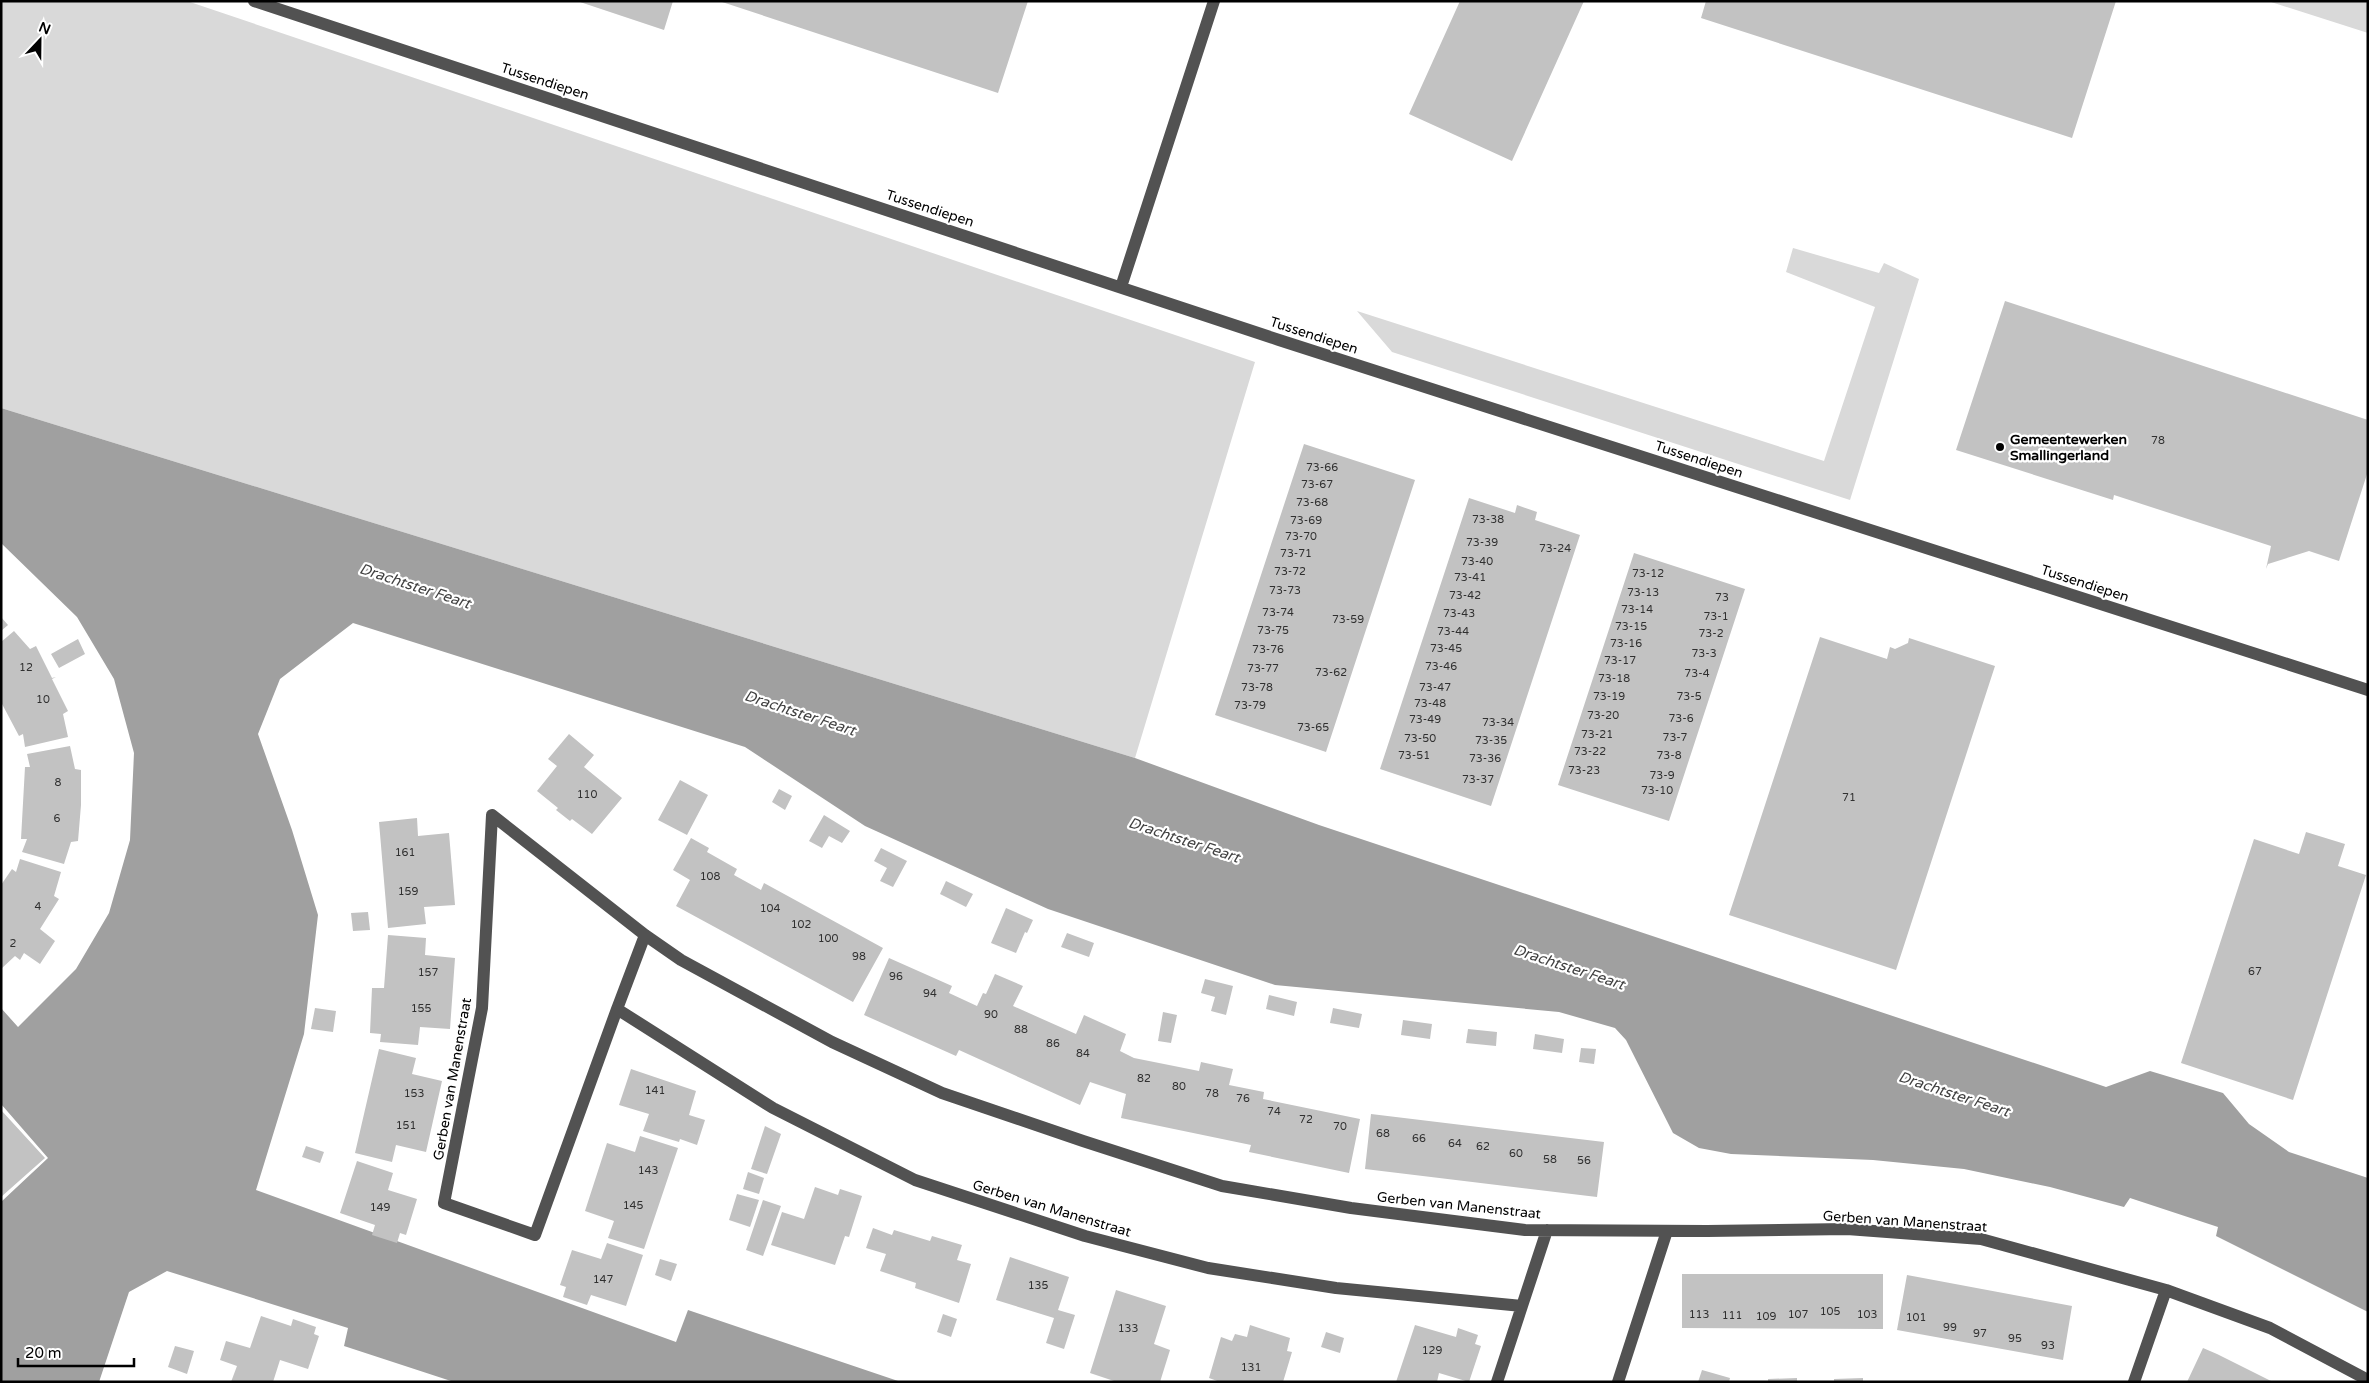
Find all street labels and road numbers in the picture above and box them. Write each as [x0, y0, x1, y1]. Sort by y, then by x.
street label: Tussendiepen [499, 59, 591, 104]
street label: Tussendiepen [884, 186, 976, 231]
street label: Tussendiepen [1268, 313, 1360, 358]
street label: Tussendiepen [1653, 437, 1745, 482]
street label: Tussendiepen [2039, 561, 2131, 606]
street label: Gerben van Manenstraat [430, 996, 475, 1162]
street label: Gerben van Manenstraat [971, 1176, 1134, 1241]
street label: Gerben van Manenstraat [1376, 1188, 1542, 1223]
street label: Gerben van Manenstraat [1822, 1207, 1988, 1236]

